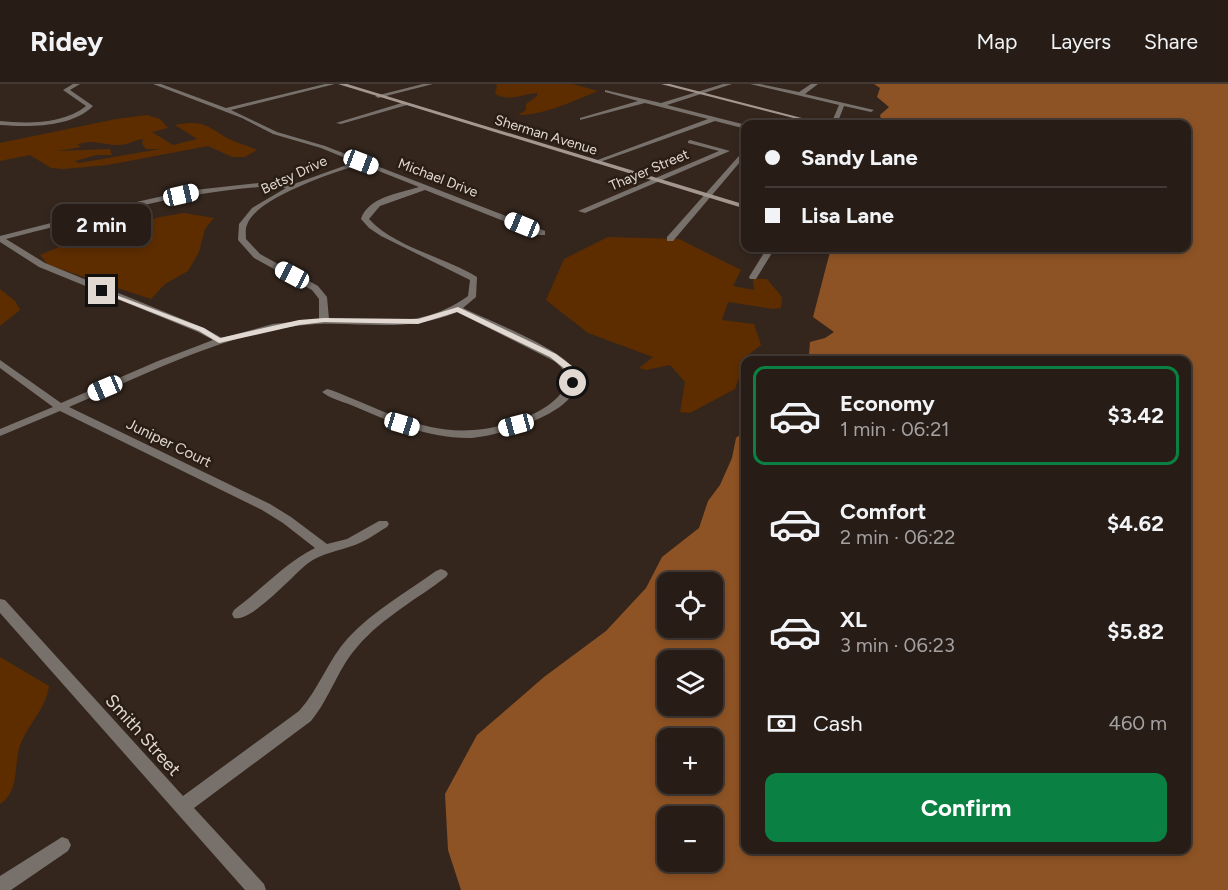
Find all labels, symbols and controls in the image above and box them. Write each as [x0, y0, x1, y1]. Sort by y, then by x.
text: Ridey [30, 24, 103, 58]
text: Map [977, 29, 1017, 54]
text: Layers [1050, 29, 1111, 54]
text: Share [1144, 29, 1198, 54]
street label: Sherman Avenue [493, 111, 600, 159]
text: Sandy Lane [801, 144, 918, 171]
street label: Thayer Street [607, 146, 691, 194]
car [341, 147, 381, 177]
street label: Betsy Drive [258, 152, 330, 198]
street label: Michael Drive [396, 155, 481, 201]
car [161, 182, 201, 208]
text: Lisa Lane [801, 202, 894, 229]
callout: 2 min [52, 204, 152, 246]
car [502, 210, 542, 240]
text: 2 min [76, 213, 127, 237]
car [272, 259, 312, 291]
route end [88, 277, 115, 304]
route start [559, 369, 586, 396]
car [85, 373, 125, 403]
icon: car [768, 389, 822, 443]
text: Economy [840, 390, 935, 417]
text: $3.42 [1107, 402, 1164, 429]
car [382, 410, 422, 438]
car [496, 412, 536, 438]
street label: Juniper Court [124, 415, 215, 471]
text: 1 min · 06:21 [840, 417, 950, 441]
icon: car [768, 497, 822, 551]
text: Comfort [840, 498, 926, 525]
text: $4.62 [1107, 510, 1164, 537]
text: 2 min · 06:22 [840, 525, 955, 549]
map controls [657, 572, 723, 872]
button: locate [657, 572, 723, 638]
icon: car [768, 605, 822, 659]
text: XL [840, 606, 867, 633]
text: $5.82 [1107, 618, 1164, 645]
text: 3 min · 06:23 [840, 633, 955, 657]
button: layers [657, 650, 723, 716]
street label: Smith Street [101, 690, 186, 780]
icon: cash [765, 707, 798, 740]
text: Cash [813, 710, 863, 737]
text: 460 m [1108, 711, 1167, 735]
button: + [657, 728, 723, 794]
button: Confirm [765, 773, 1167, 842]
button: − [657, 806, 723, 872]

